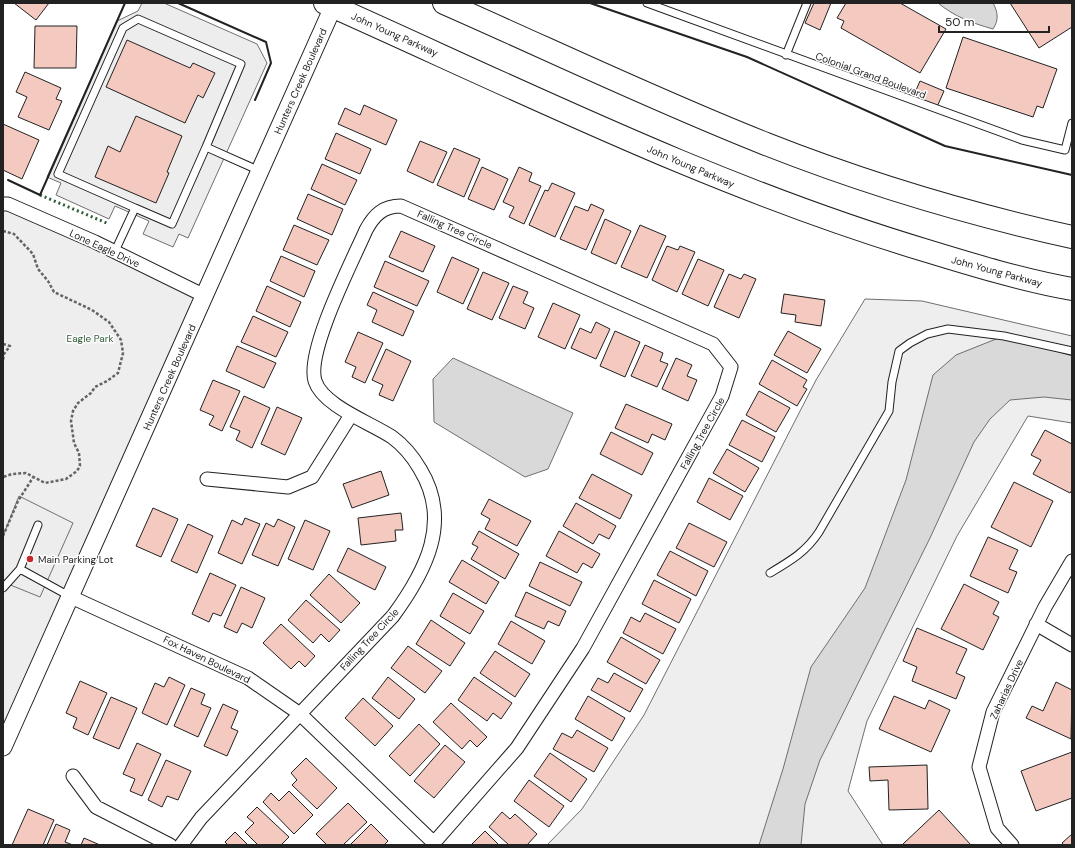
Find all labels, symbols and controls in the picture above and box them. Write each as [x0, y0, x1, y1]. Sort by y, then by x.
scale bar [939, 8, 1049, 34]
street label: John Young Parkway [349, 9, 441, 60]
text: 50 m [945, 14, 974, 30]
street label: Hunters Creek Boulevard [271, 26, 330, 136]
street label: Colonial Grand Boulevard [814, 49, 928, 102]
street label: John Young Parkway [645, 142, 737, 191]
street label: Falling Tree Circle [415, 207, 495, 252]
street label: Lone Eagle Drive [68, 227, 142, 271]
street label: John Young Parkway [950, 253, 1044, 290]
street label: Hunters Creek Boulevard [140, 322, 199, 432]
park label: Eagle Park [67, 332, 114, 345]
street label: Falling Tree Circle [677, 395, 728, 472]
place label: Main Parking Lot [38, 553, 114, 566]
marker: Main Parking Lot [25, 554, 35, 564]
street label: Falling Tree Circle [337, 605, 402, 673]
street label: Fox Haven Boulevard [161, 633, 252, 686]
street label: Zaharias Drive [987, 657, 1026, 721]

